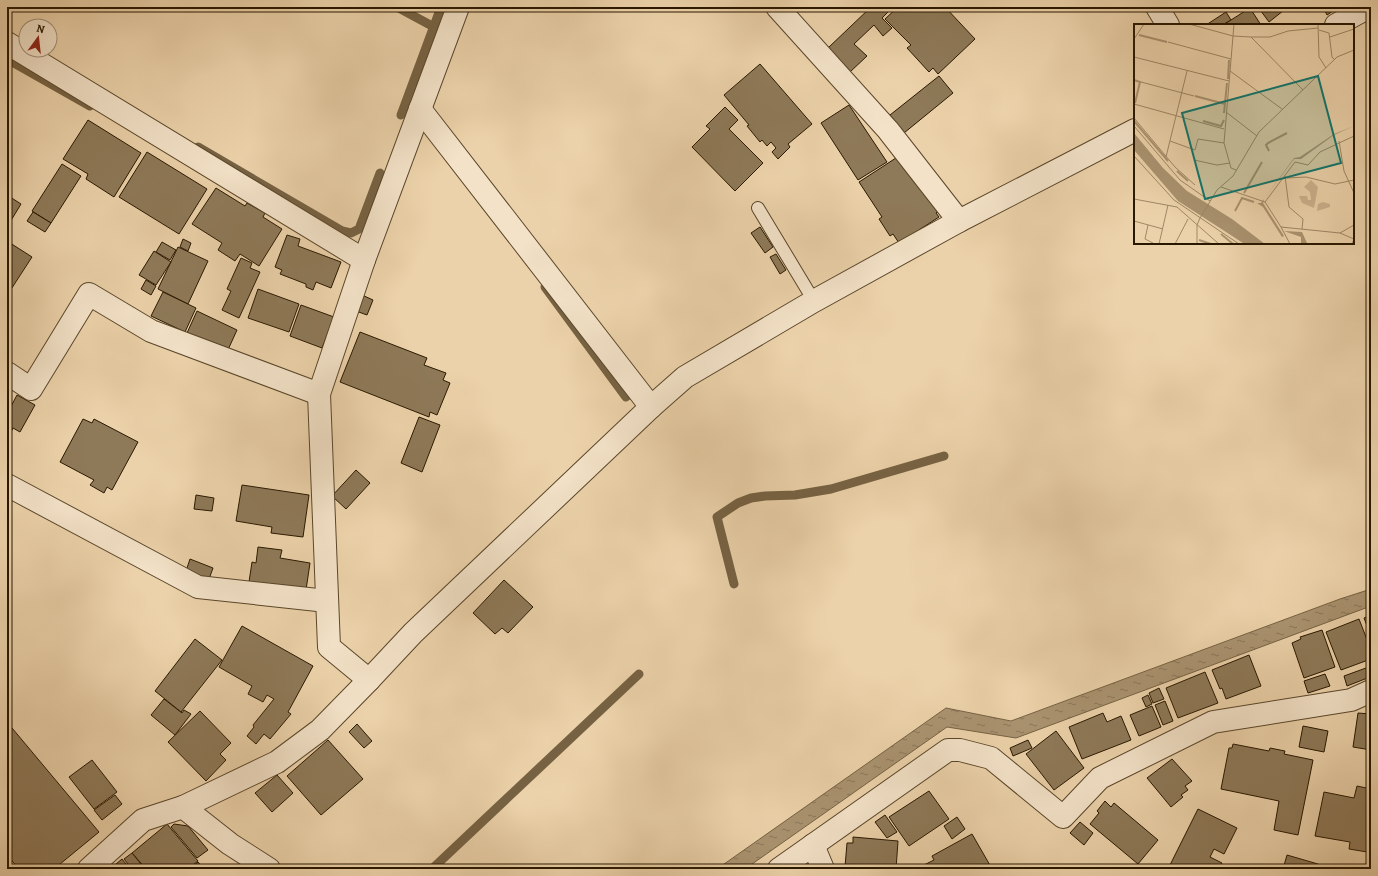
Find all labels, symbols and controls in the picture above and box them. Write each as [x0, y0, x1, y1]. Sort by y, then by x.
north arrow [18, 18, 58, 58]
text: N [35, 21, 46, 37]
inset map [1134, 24, 1354, 244]

